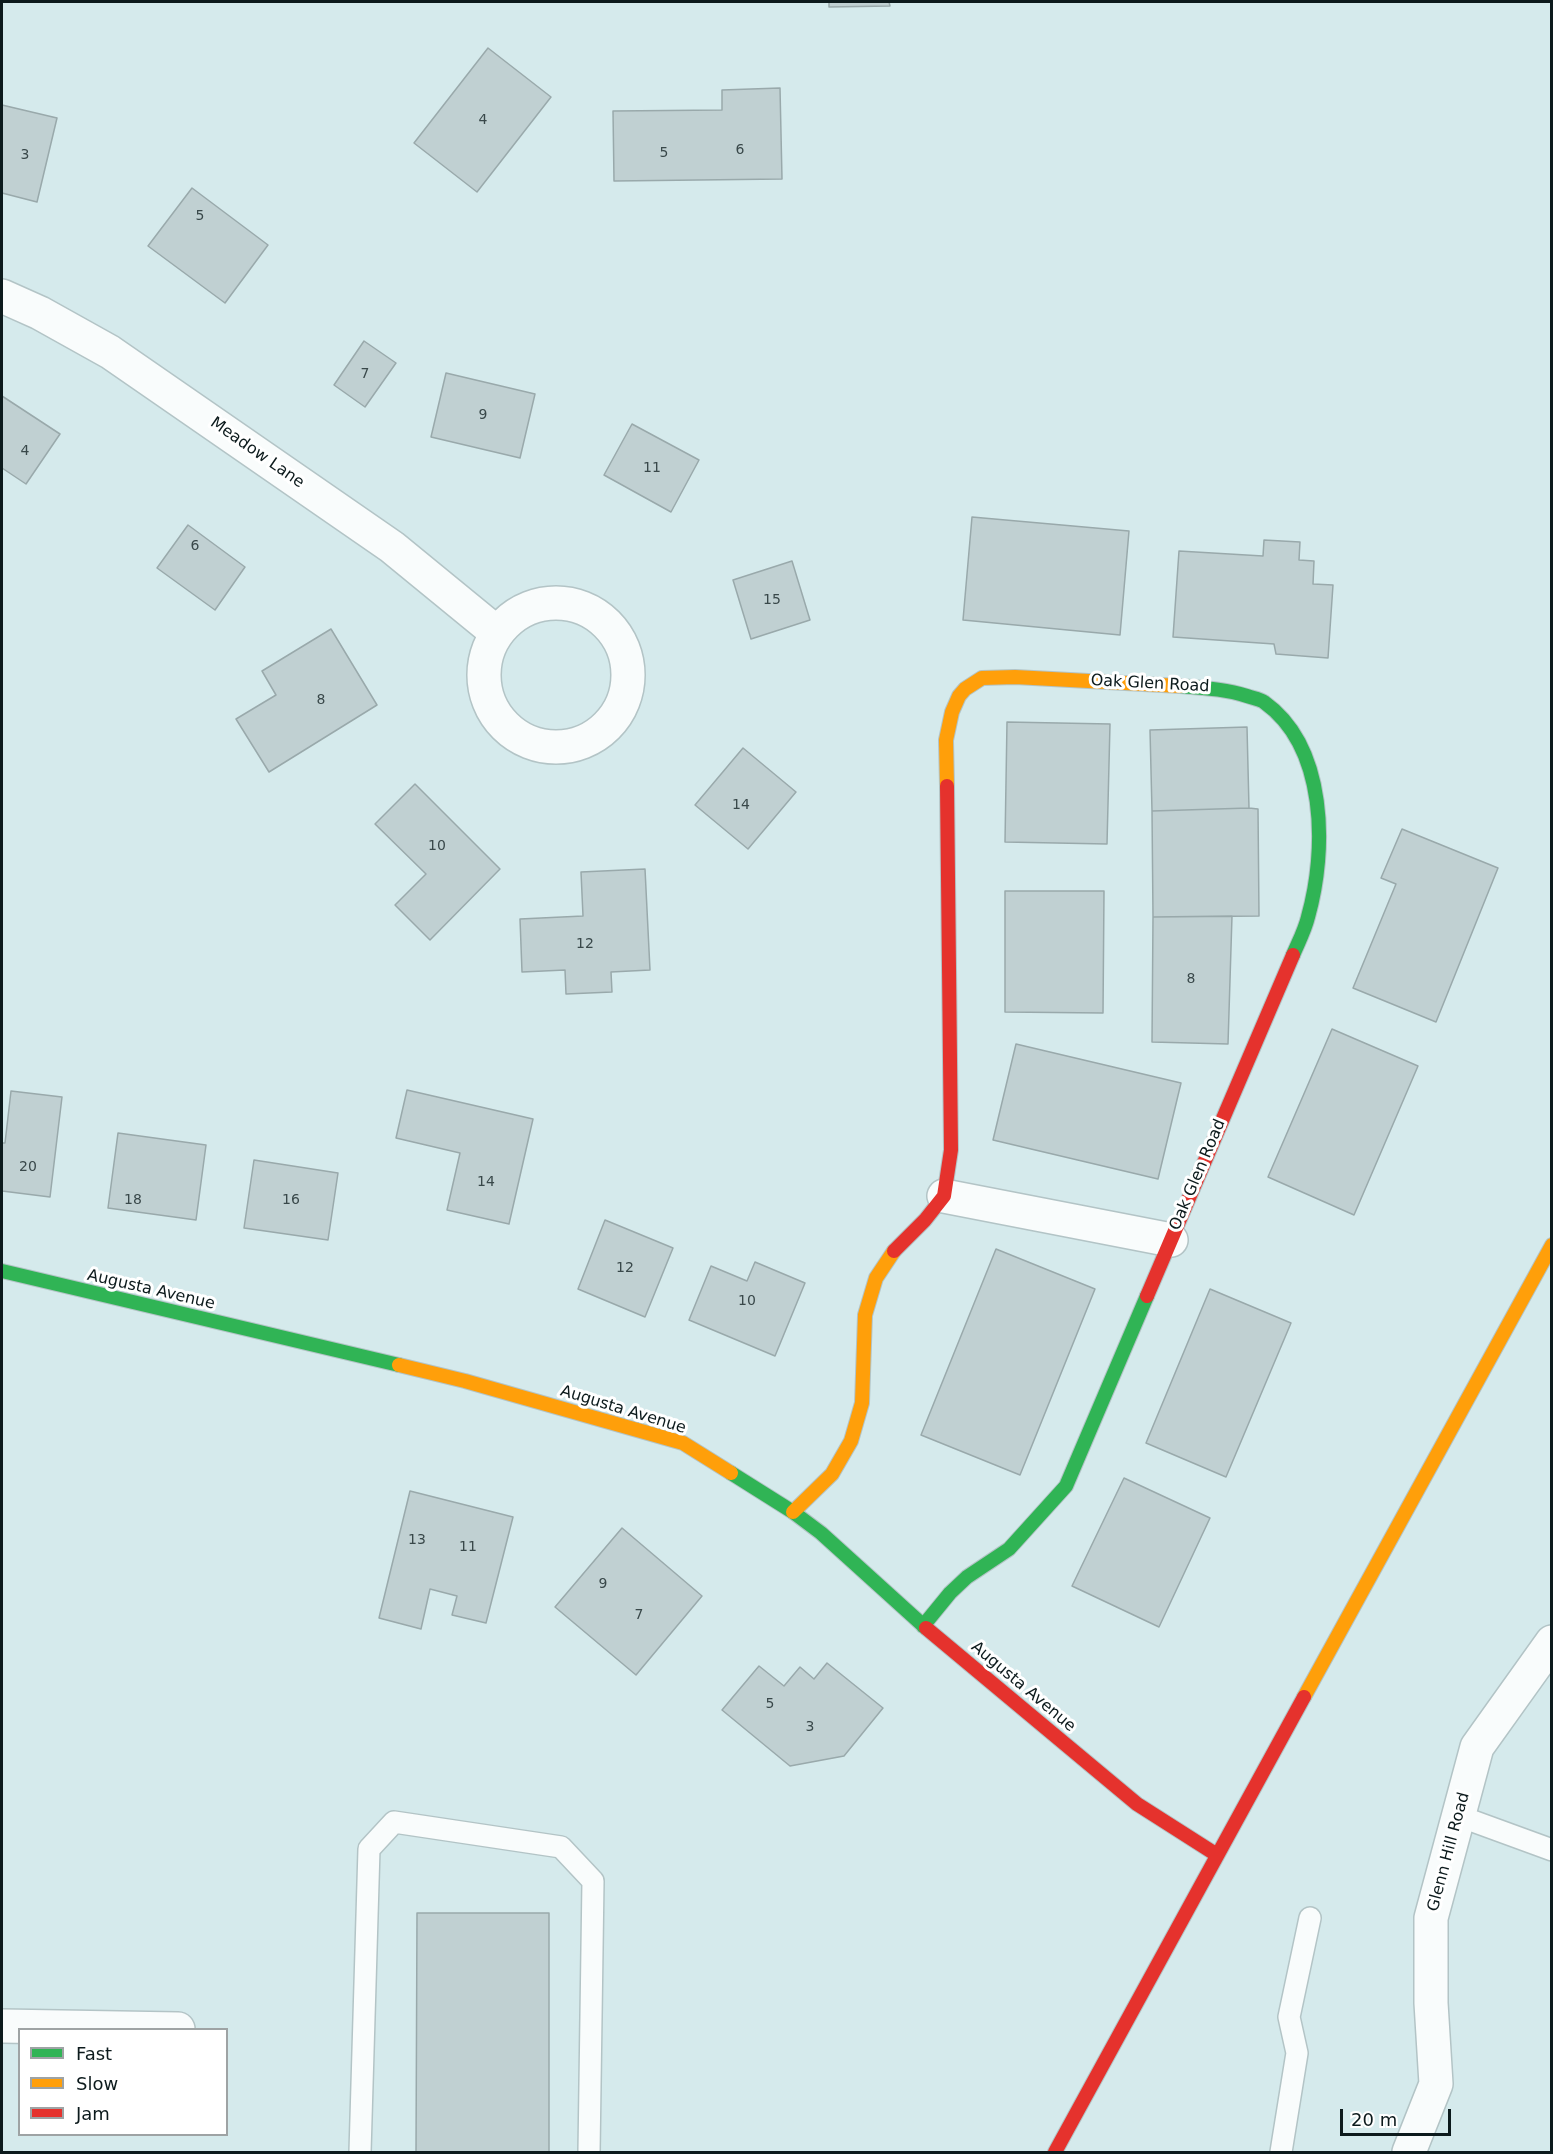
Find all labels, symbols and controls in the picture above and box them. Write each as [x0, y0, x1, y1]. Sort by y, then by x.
house number: 4 [479, 112, 487, 128]
house number: 6 [736, 142, 744, 158]
house number: 5 [660, 145, 668, 161]
house number: 3 [21, 147, 29, 163]
house number: 5 [196, 208, 204, 224]
house number: 7 [361, 366, 369, 382]
house number: 9 [479, 407, 487, 423]
street label: Meadow Lane [206, 414, 308, 492]
house number: 4 [21, 443, 29, 459]
house number: 11 [643, 460, 661, 476]
house number: 6 [191, 538, 199, 554]
house number: 15 [763, 592, 781, 608]
street label: Oak Glen Road [1090, 671, 1210, 697]
house number: 8 [317, 692, 325, 708]
house number: 14 [732, 797, 750, 813]
house number: 10 [428, 838, 446, 854]
house number: 12 [576, 936, 594, 952]
house number: 8 [1187, 971, 1195, 987]
street label: Oak Glen Road [1166, 1117, 1230, 1233]
house number: 20 [19, 1159, 37, 1175]
house number: 14 [477, 1174, 495, 1190]
house number: 18 [124, 1192, 142, 1208]
house number: 16 [282, 1192, 300, 1208]
house number: 12 [616, 1260, 634, 1276]
street label: Augusta Avenue [85, 1266, 217, 1314]
house number: 10 [738, 1293, 756, 1309]
street label: Augusta Avenue [558, 1382, 688, 1438]
house number: 13 [408, 1532, 426, 1548]
house number: 11 [459, 1539, 477, 1555]
house number: 9 [599, 1576, 607, 1592]
house number: 7 [635, 1607, 643, 1623]
street label: Augusta Avenue [967, 1638, 1079, 1736]
house number: 5 [766, 1696, 774, 1712]
house number: 3 [806, 1719, 814, 1735]
street label: Glenn Hill Road [1424, 1790, 1474, 1914]
legend [18, 2028, 228, 2136]
text: Fast [76, 2043, 112, 2064]
text: Slow [76, 2073, 118, 2094]
scale bar [1343, 2097, 1454, 2135]
text: Jam [76, 2103, 110, 2124]
text: 20 m [1351, 2109, 1397, 2130]

